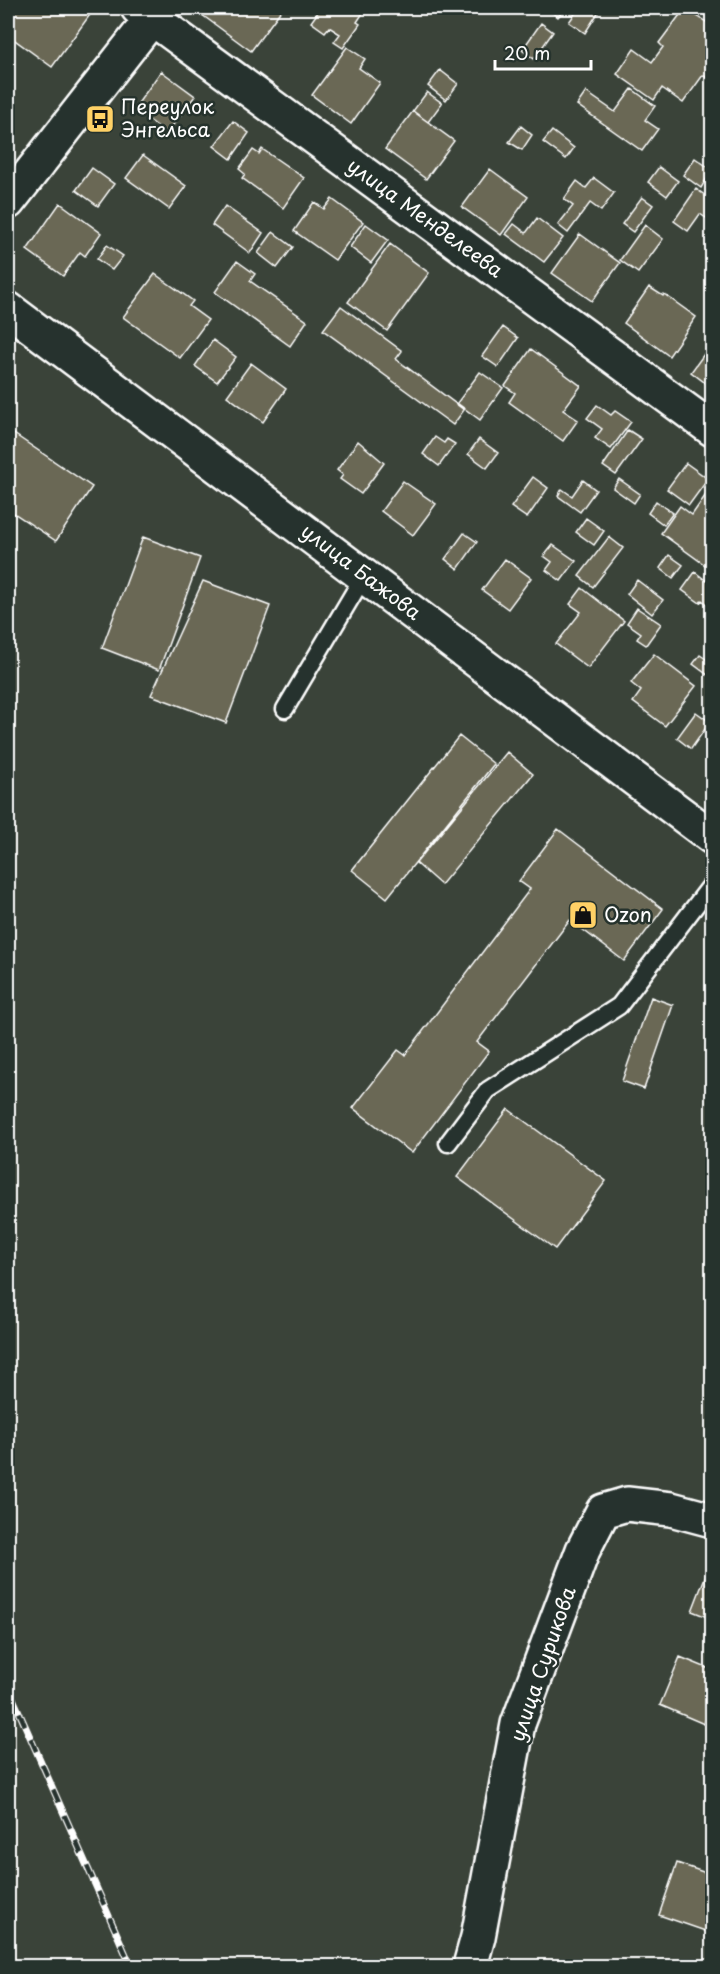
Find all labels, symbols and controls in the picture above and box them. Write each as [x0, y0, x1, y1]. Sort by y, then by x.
scale bar [495, 33, 591, 71]
text: 20 m [504, 39, 550, 66]
place label: Переулок Энгельса [121, 91, 214, 144]
bus stop icon: Переулок Энгельса [84, 103, 116, 135]
street label: улица Менделеева [341, 150, 510, 285]
street label: улица Бажова [295, 516, 429, 627]
shop icon: Ozon [567, 899, 599, 931]
place label: Ozon [604, 899, 652, 929]
street label: улица Сурикова [501, 1582, 583, 1745]

